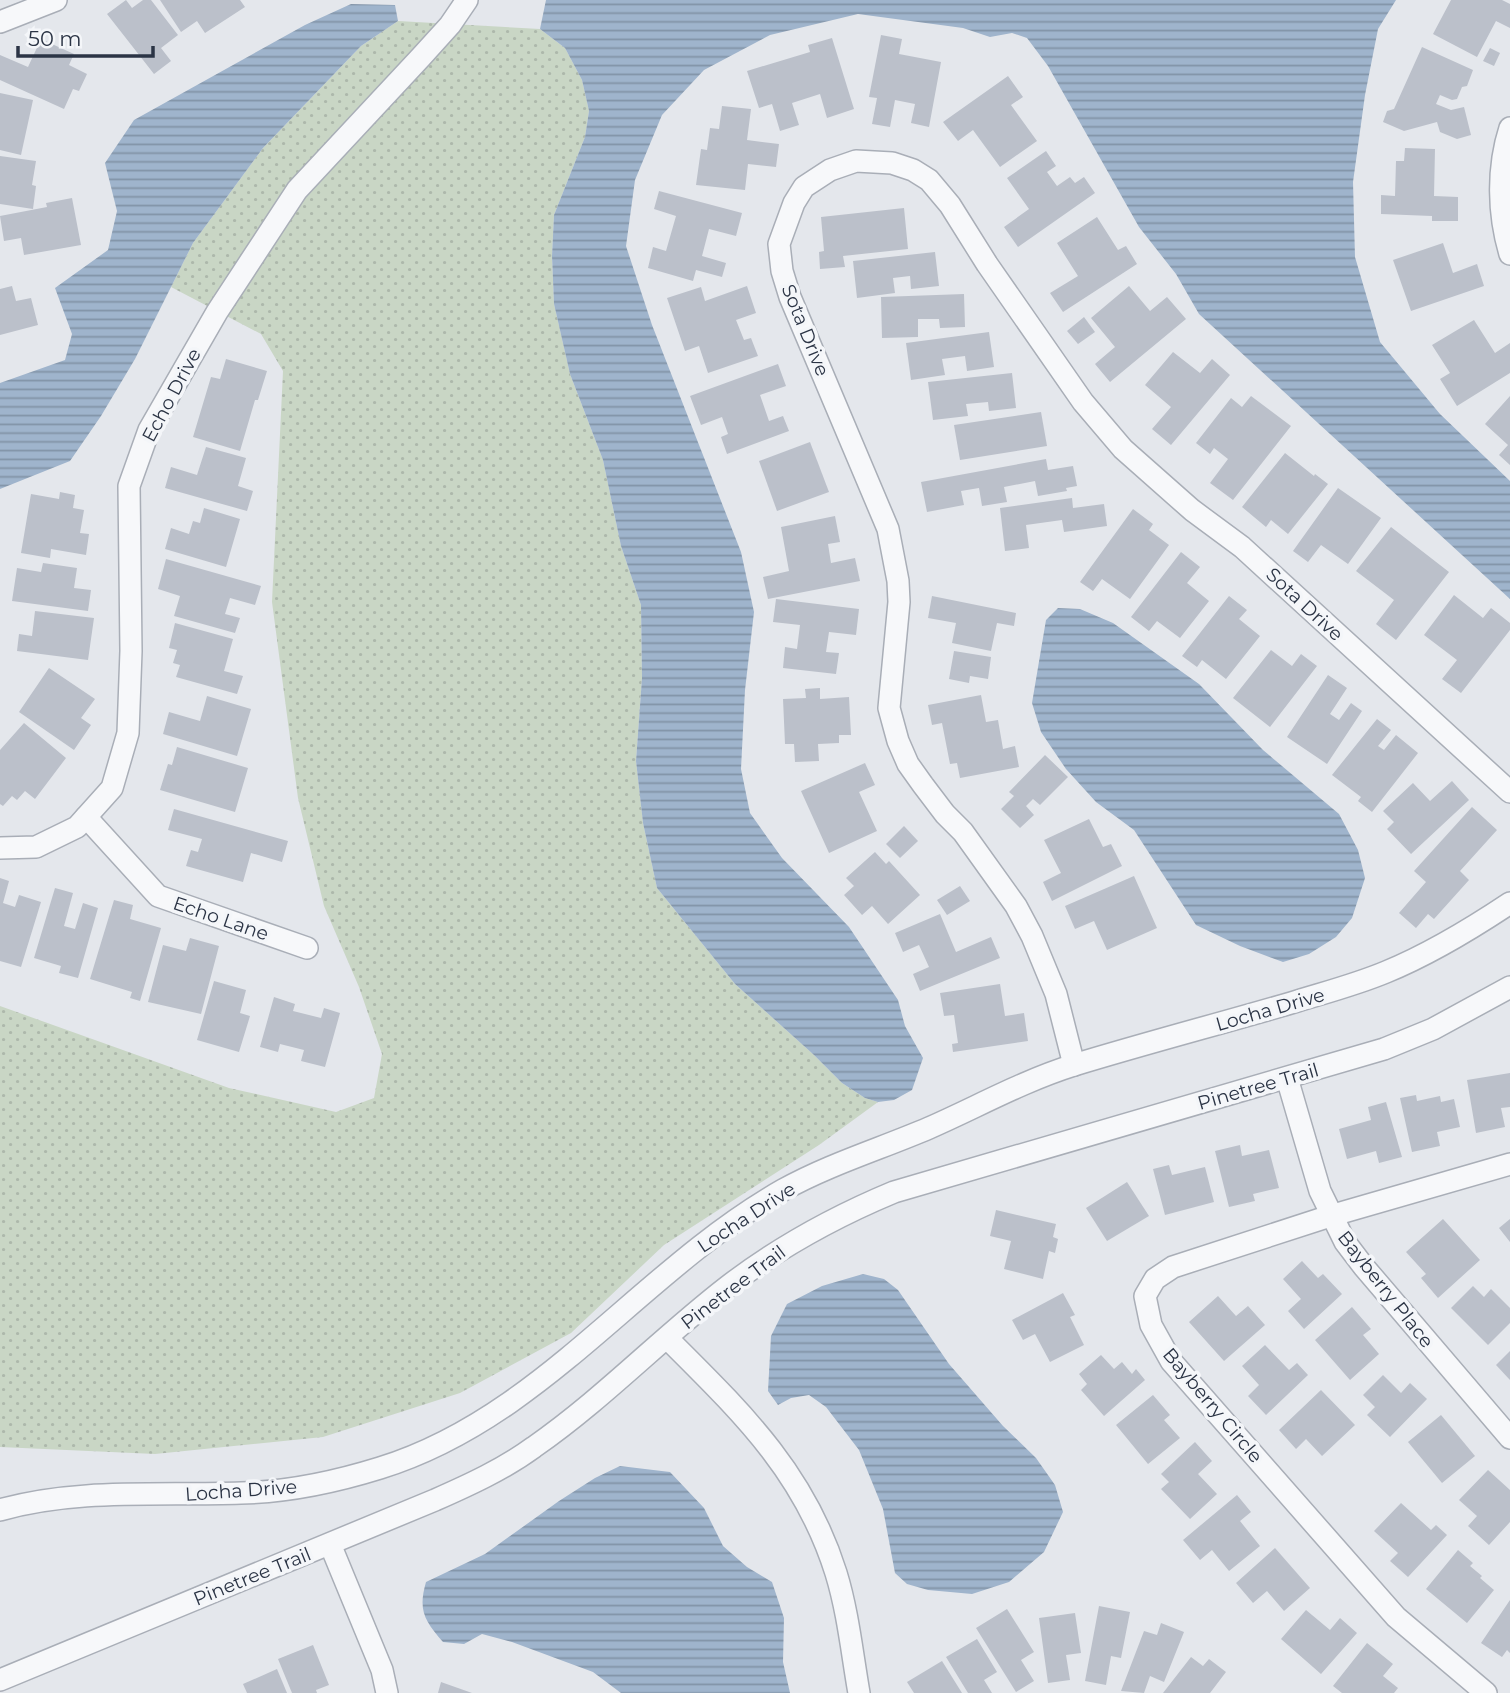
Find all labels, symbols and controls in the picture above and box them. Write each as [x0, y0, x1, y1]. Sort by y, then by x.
scale bar [18, 14, 152, 58]
text: 50 m [28, 26, 82, 51]
street label: Sota Drive [777, 281, 834, 379]
street label: Echo Drive [137, 345, 206, 446]
street label: Sota Drive [1261, 563, 1348, 646]
street label: Echo Lane [170, 891, 272, 946]
street label: Locha Drive [1213, 983, 1327, 1036]
street label: Pinetree Trail [1195, 1058, 1321, 1115]
street label: Locha Drive [693, 1177, 800, 1258]
street label: Bayberry Place [1333, 1226, 1438, 1352]
street label: Pinetree Trail [676, 1241, 790, 1334]
street label: Bayberry Circle [1158, 1343, 1267, 1468]
street label: Locha Drive [184, 1475, 298, 1506]
street label: Pinetree Trail [190, 1542, 314, 1611]

